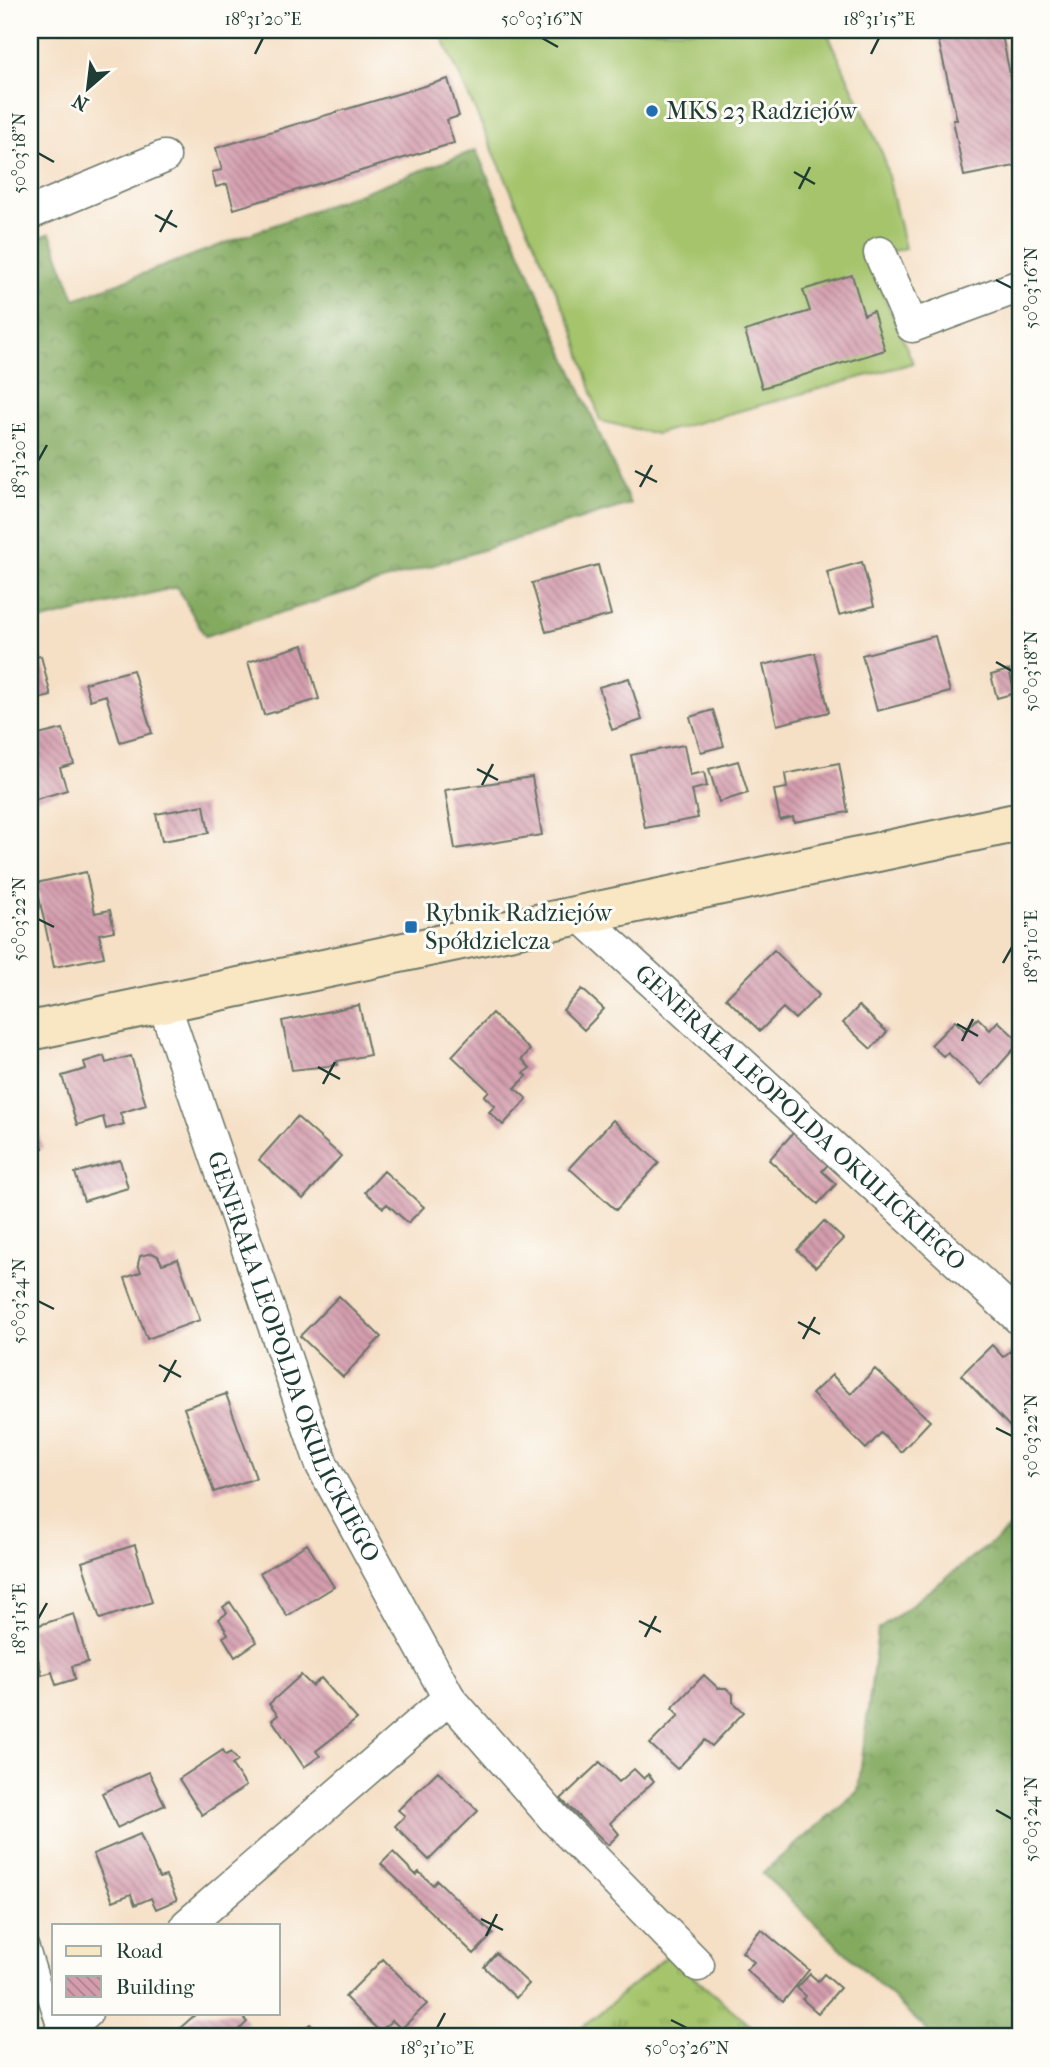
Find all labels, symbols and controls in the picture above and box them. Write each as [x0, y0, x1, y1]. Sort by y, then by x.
text: 18°31'20"E [225, 9, 301, 30]
text: 50°03'16"N [501, 9, 583, 30]
text: 18°31'15"E [843, 9, 915, 30]
north arrow [52, 52, 122, 122]
text: N [68, 89, 92, 115]
place label: MKS 23 Radziejów [666, 97, 858, 125]
marker: MKS 23 Radziejów [644, 103, 660, 119]
text: 50°03'18"N [9, 112, 30, 194]
text: 50°03'16"N [1021, 247, 1042, 329]
text: 18°31'20"E [9, 423, 30, 499]
text: 50°03'18"N [1021, 630, 1042, 712]
text: 50°03'22"N [9, 876, 30, 961]
place label: Rybnik Radziejów Spółdzielcza [425, 899, 613, 955]
text: 18°31'10"E [1021, 910, 1042, 984]
marker: Rybnik Radziejów Spółdzielcza [403, 919, 419, 935]
street label: GENERAŁA LEOPOLDA OKULICKIEGO [630, 959, 972, 1276]
street label: GENERAŁA LEOPOLDA OKULICKIEGO [202, 1148, 386, 1567]
text: 50°03'24"N [9, 1258, 30, 1344]
text: 50°03'22"N [1021, 1393, 1042, 1478]
text: 18°31'15"E [9, 1583, 30, 1655]
text: 50°03'24"N [1021, 1776, 1042, 1862]
legend [52, 1924, 280, 2014]
text: Road [116, 1939, 163, 1963]
text: Building [116, 1975, 195, 1999]
text: 18°31'10"E [400, 2038, 474, 2059]
text: 50°03'26"N [644, 2038, 730, 2059]

